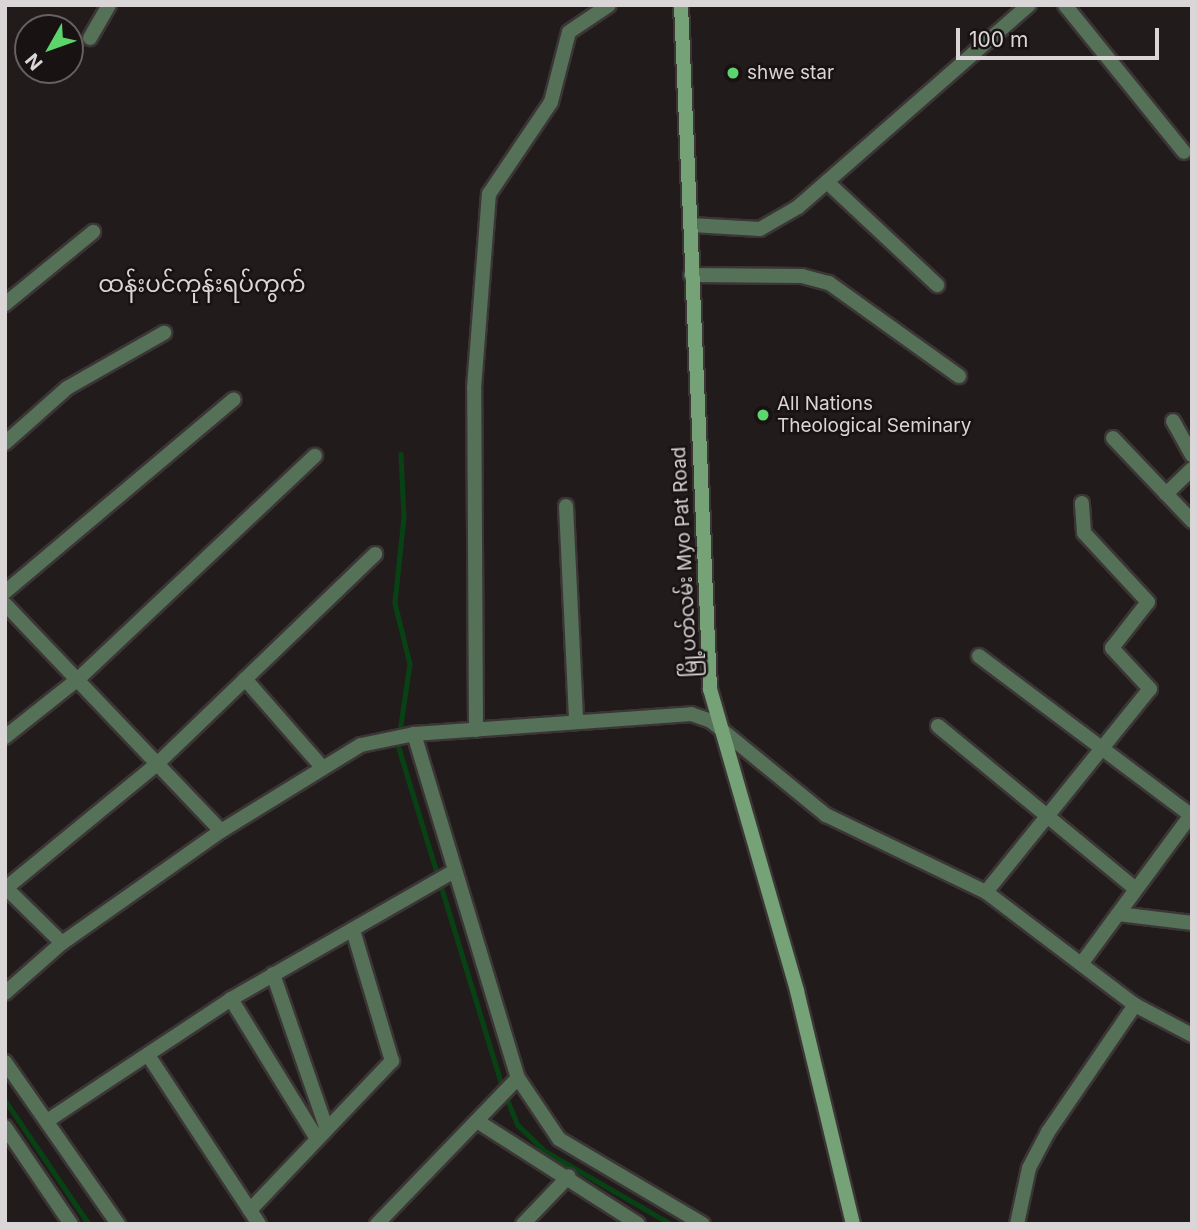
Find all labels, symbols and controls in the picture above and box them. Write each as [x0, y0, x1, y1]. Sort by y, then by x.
north arrow [14, 14, 84, 84]
scale bar [959, 14, 1162, 58]
text: 100 m [969, 27, 1028, 52]
text: N [21, 49, 48, 74]
place label: shwe star [747, 62, 834, 84]
marker: shwe star [725, 65, 741, 81]
district label: ထန်းပင်ကုန်းရပ်ကွက် [98, 270, 306, 298]
place label: All Nations Theological Seminary [777, 393, 971, 437]
marker: All Nations Theological Seminary [755, 407, 771, 423]
street label: မြို့ပတ်လမ်း Myo Pat Road [668, 446, 702, 678]

